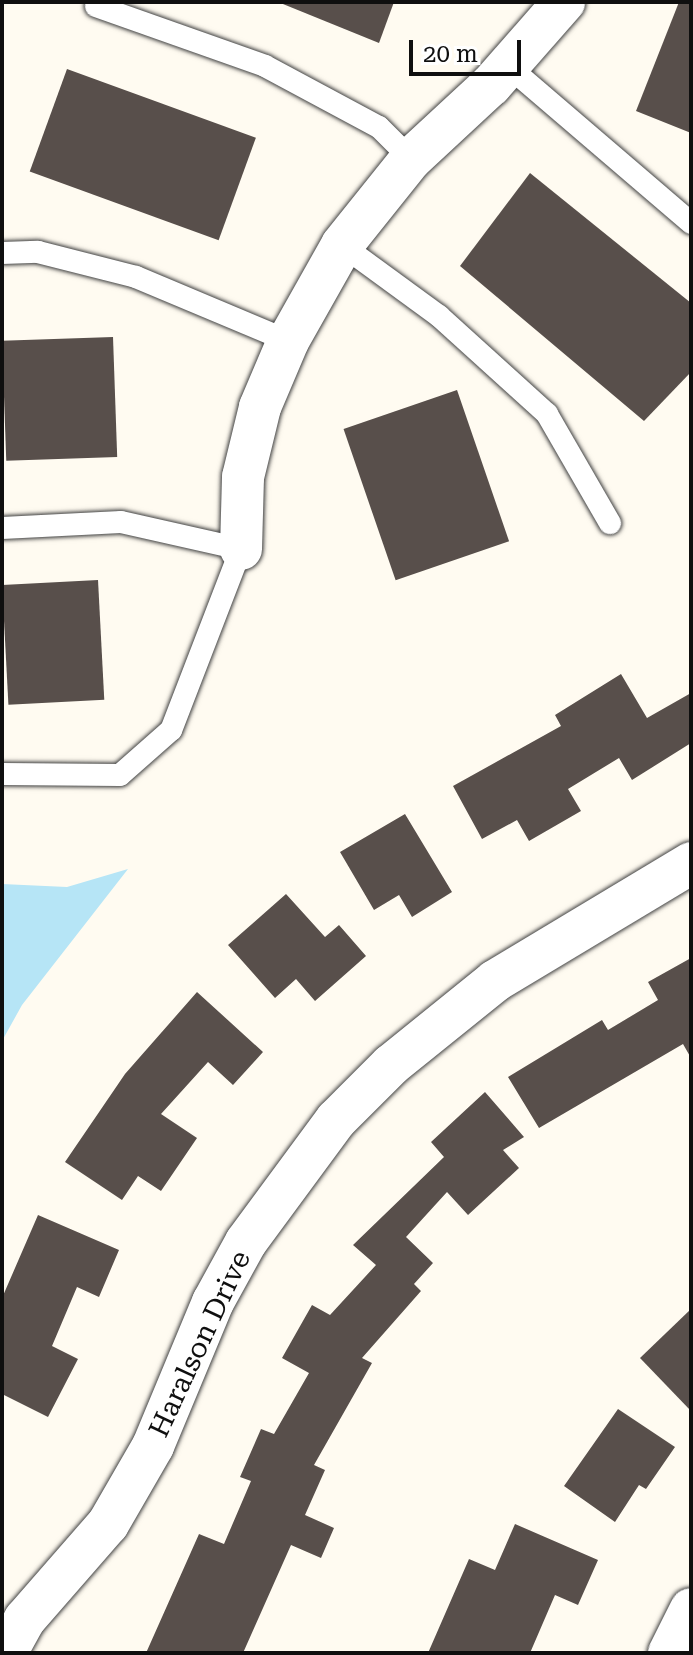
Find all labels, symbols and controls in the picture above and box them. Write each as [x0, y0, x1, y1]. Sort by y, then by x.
scale bar [413, 24, 525, 74]
text: 20 m [423, 40, 478, 68]
street label: Haralson Drive [142, 1245, 258, 1443]

